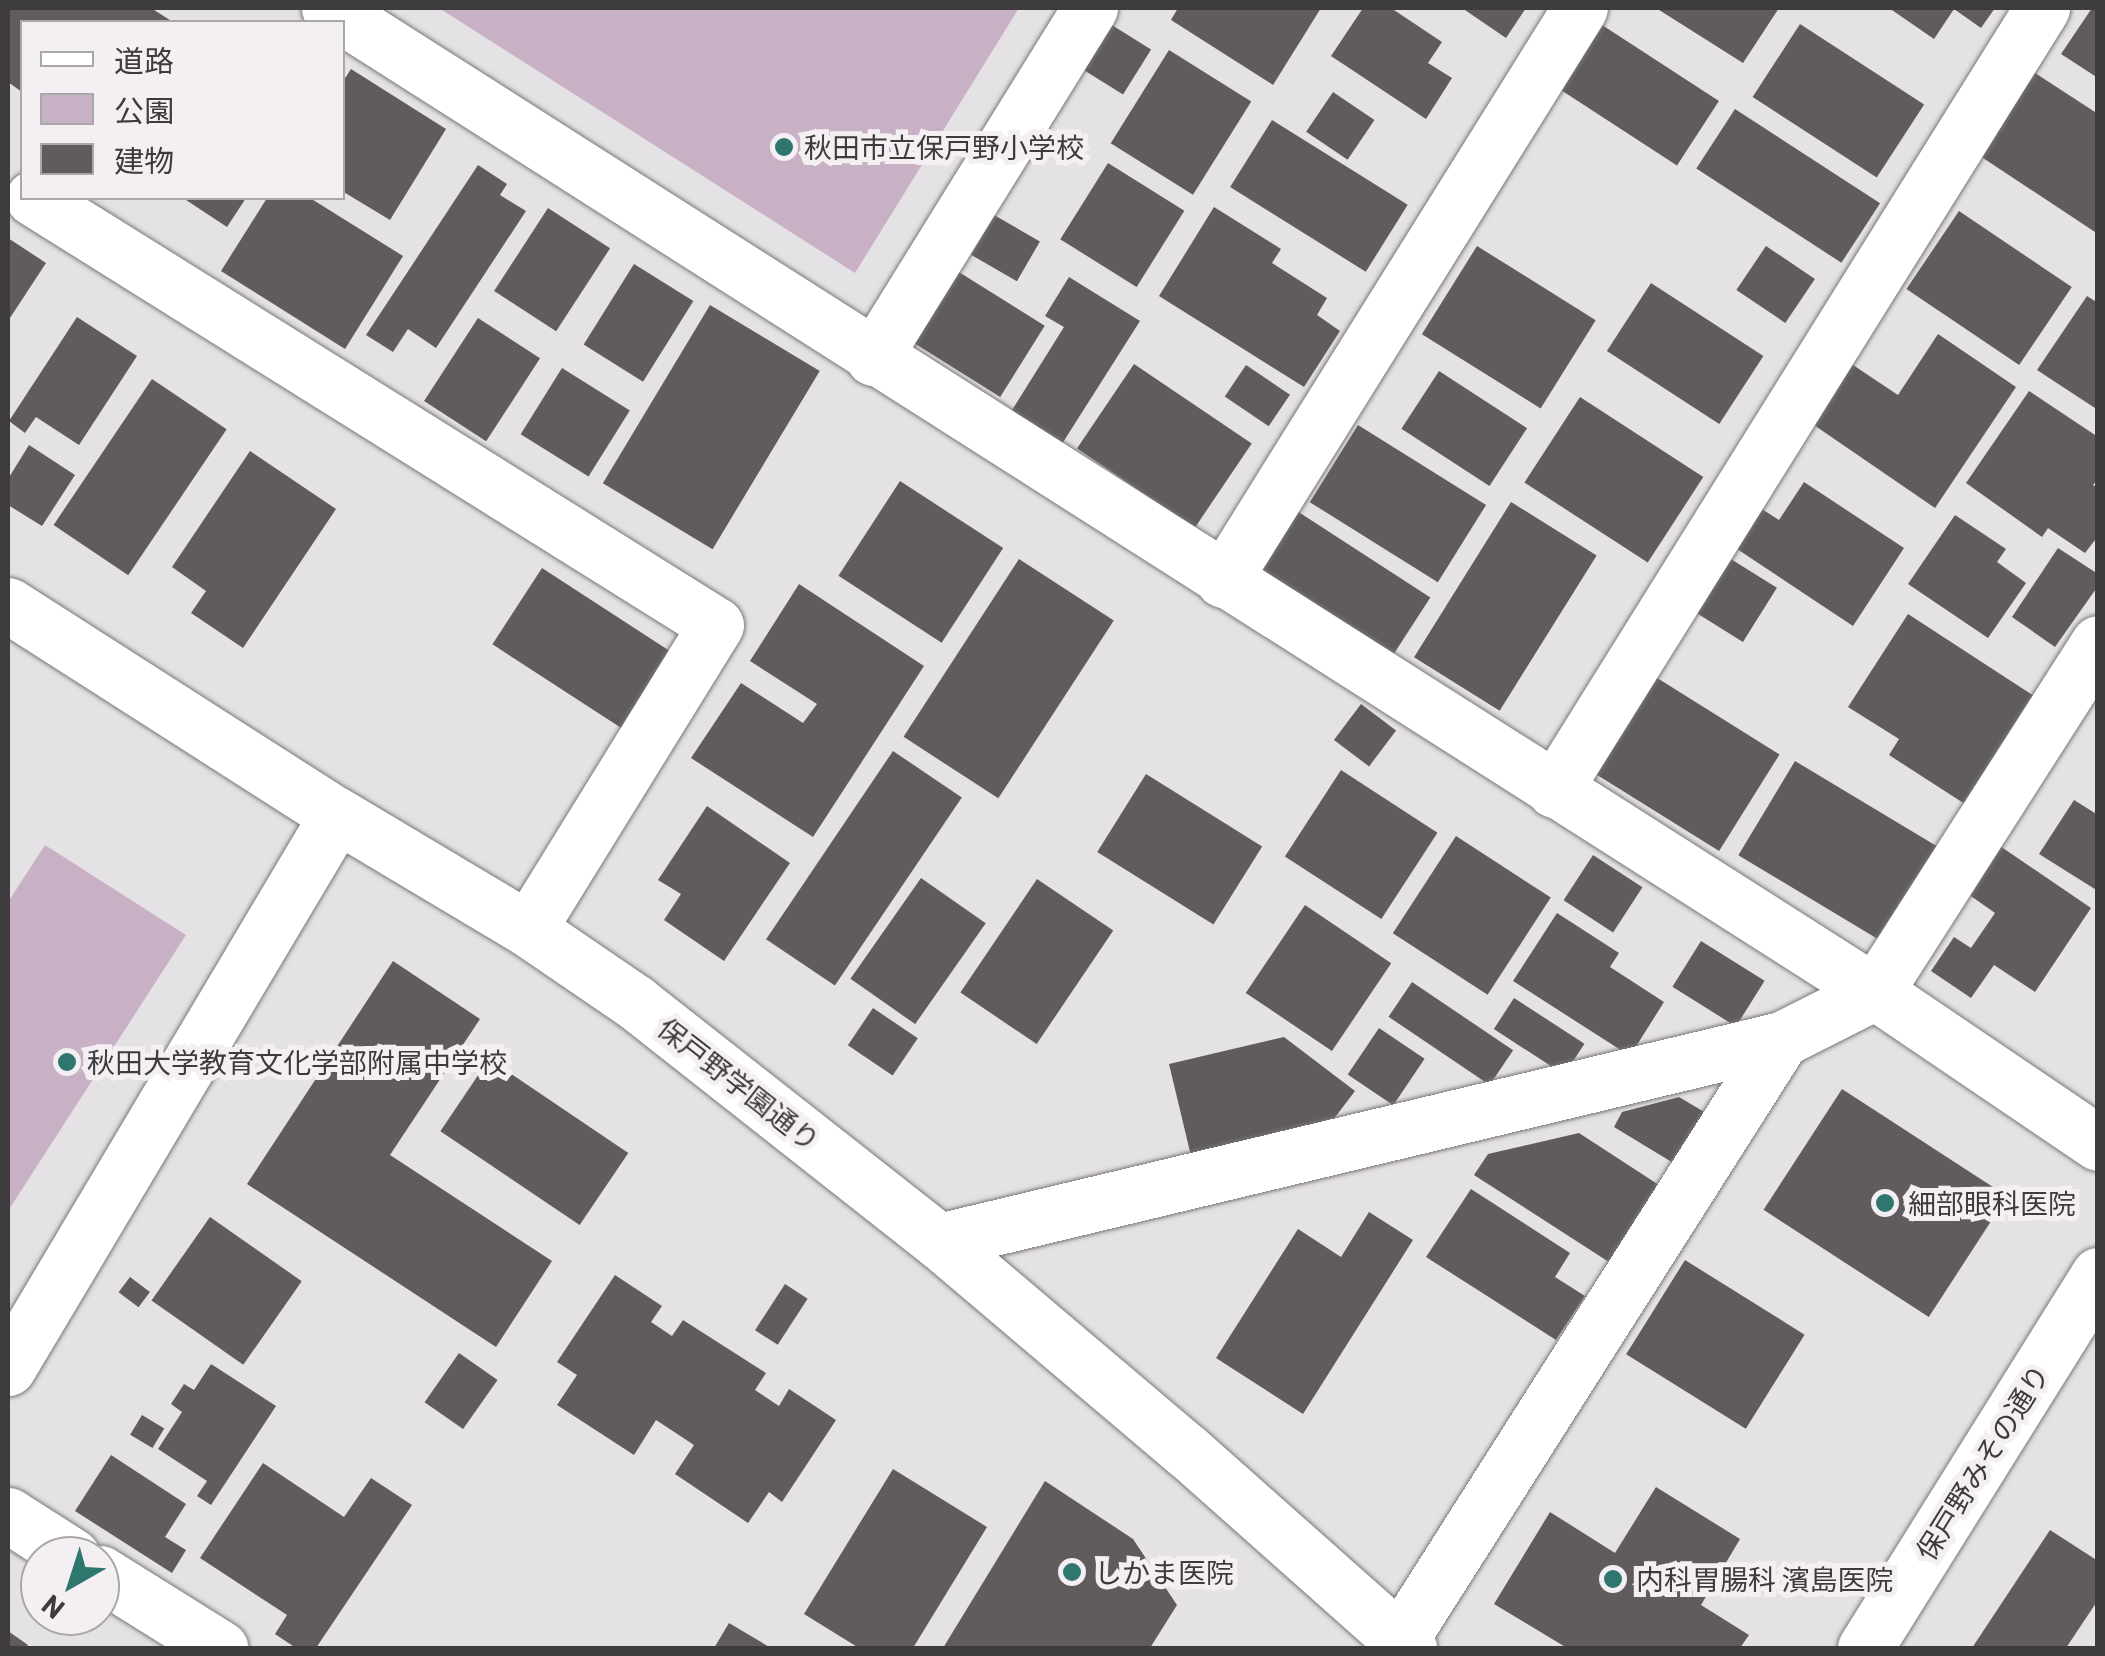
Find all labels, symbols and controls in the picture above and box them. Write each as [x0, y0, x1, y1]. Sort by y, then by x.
legend [20, 20, 345, 200]
text: 道路 [114, 42, 174, 78]
text: 公園 [114, 92, 174, 128]
place label: 秋田市立保戸野小学校 [804, 130, 1084, 164]
marker: 秋田市立保戸野小学校 [773, 136, 795, 158]
text: 建物 [114, 142, 174, 178]
street label: 保戸野学園通り [651, 1010, 827, 1158]
place label: 秋田大学教育文化学部附属中学校 [87, 1045, 507, 1079]
marker: 秋田大学教育文化学部附属中学校 [56, 1051, 78, 1073]
place label: 細部眼科医院 [1908, 1186, 2076, 1220]
marker: 細部眼科医院 [1872, 1190, 1898, 1216]
street label: 保戸野みその通り [1908, 1358, 2056, 1566]
north arrow [20, 1536, 120, 1636]
place label: しかま医院 [1094, 1555, 1234, 1589]
marker: しかま医院 [1059, 1559, 1085, 1585]
place label: 内科胃腸科 濱島医院 [1636, 1562, 1894, 1596]
marker: 内科胃腸科 濱島医院 [1600, 1566, 1626, 1592]
text: N [34, 1589, 70, 1627]

